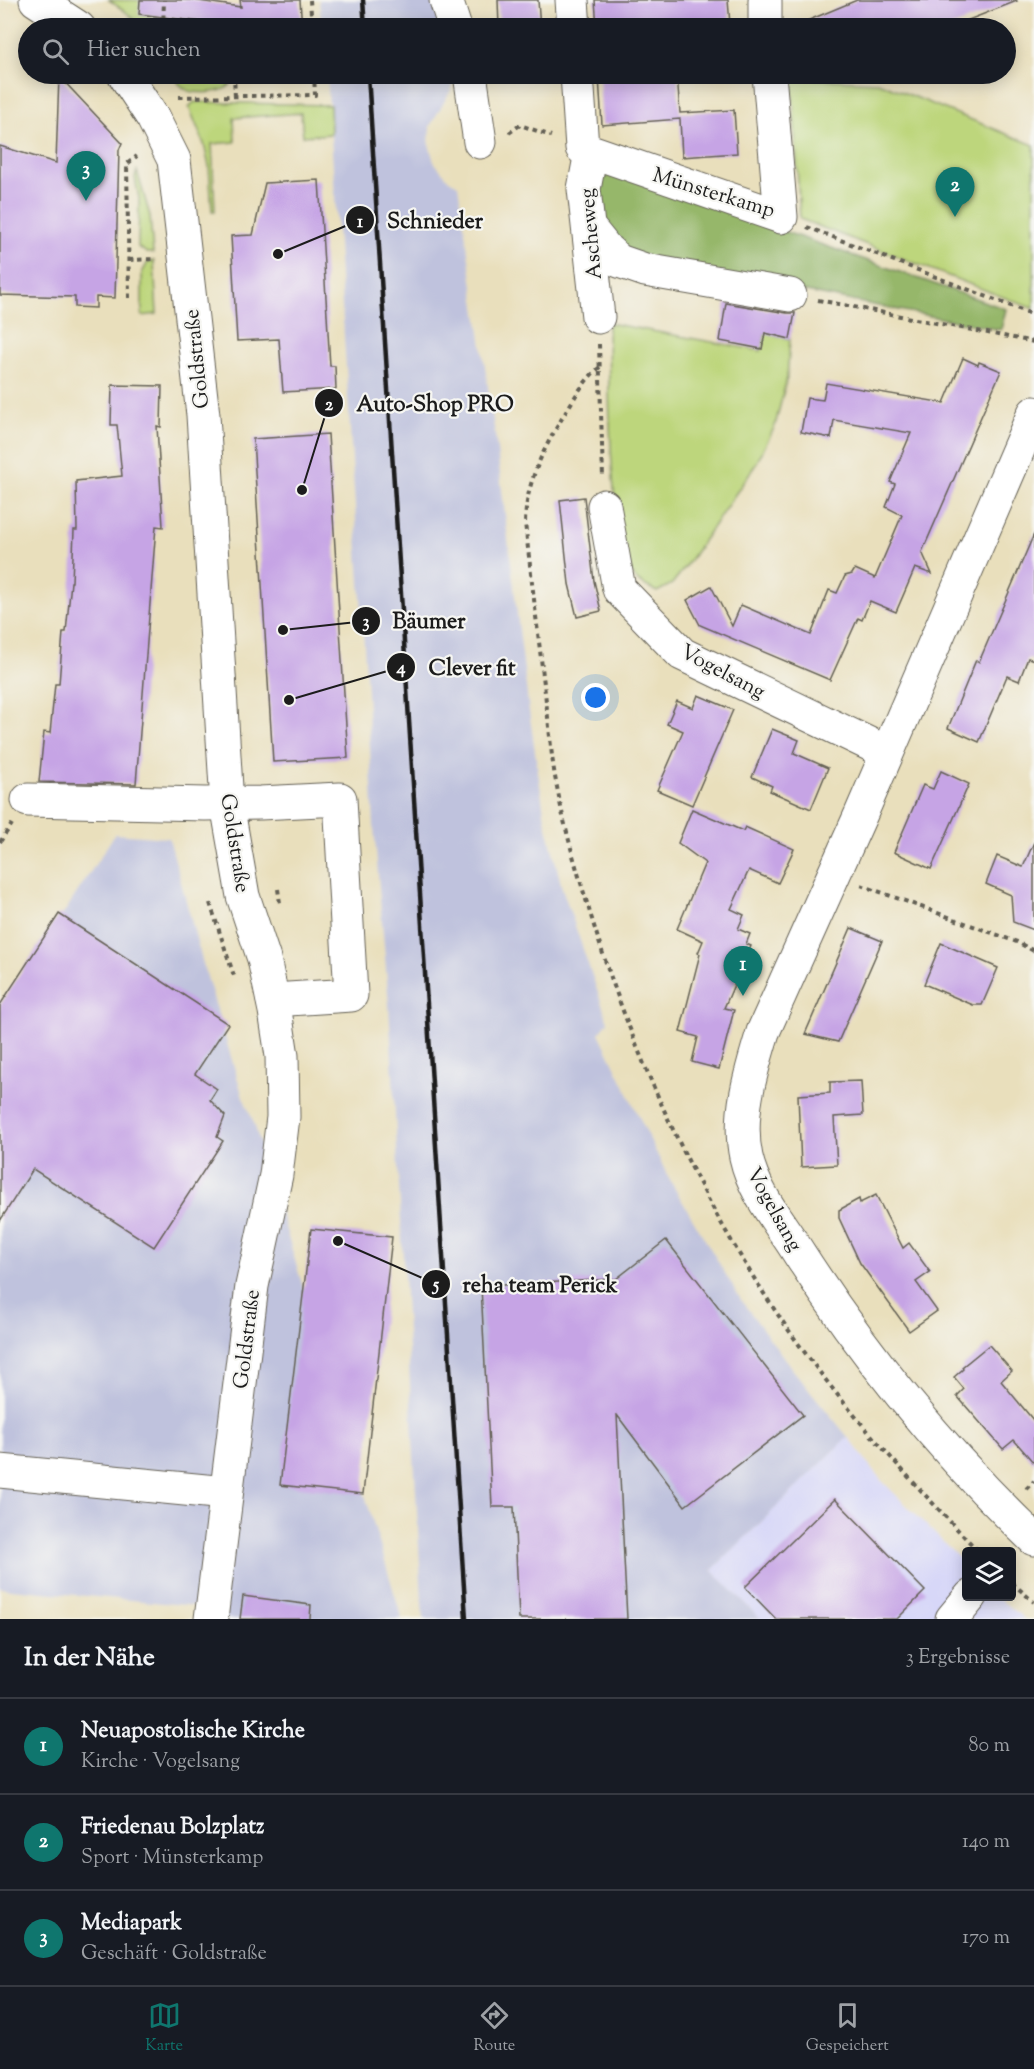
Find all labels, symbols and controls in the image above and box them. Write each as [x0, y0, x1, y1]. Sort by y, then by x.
search box [18, 18, 1016, 84]
icon: search [39, 35, 72, 68]
text: Hier suchen [87, 35, 201, 67]
pin: 3 [66, 152, 106, 201]
street label: Münsterkamp [649, 161, 778, 227]
pin: 2 [936, 168, 974, 217]
street label: Ascheweg [573, 187, 611, 281]
callout: Schnieder [345, 200, 495, 240]
text: Schnieder [387, 207, 484, 239]
text: 1 [357, 210, 364, 236]
street label: Goldstraße [178, 308, 218, 410]
callout: Auto-Shop PRO [314, 383, 526, 423]
text: Auto-Shop PRO [356, 390, 514, 422]
text: 2 [325, 393, 334, 419]
callout: Bäumer [351, 601, 477, 641]
text: Bäumer [393, 607, 466, 639]
text: 3 [362, 610, 370, 636]
street label: Vogelsang [674, 638, 770, 708]
callout: Clever fit [386, 647, 527, 687]
text: Clever fit [428, 654, 516, 686]
text: 4 [395, 656, 406, 682]
your location [581, 683, 610, 712]
street label: Goldstraße [211, 792, 257, 895]
pin: 1 [724, 946, 762, 996]
street label: Vogelsang [738, 1162, 809, 1258]
callout: reha team Perick [421, 1264, 630, 1304]
text: reha team Perick [463, 1271, 617, 1303]
text: 5 [431, 1273, 440, 1299]
street label: Goldstraße [227, 1288, 269, 1391]
map controls [962, 1547, 1016, 1601]
button: layers [962, 1547, 1016, 1601]
text: In der Nähe [24, 1640, 155, 1677]
text: 3 Ergebnisse [906, 1644, 1010, 1673]
text: Neuapostolische Kirche [81, 1716, 305, 1748]
text: 1 [40, 1732, 47, 1761]
text: 80 m [969, 1732, 1010, 1761]
text: Kirche · Vogelsang [81, 1748, 240, 1777]
text: Friedenau Bolzplatz [81, 1812, 264, 1844]
text: 2 [39, 1828, 48, 1857]
text: 140 m [962, 1828, 1010, 1857]
text: Sport · Münsterkamp [81, 1844, 263, 1873]
text: Mediapark [81, 1908, 182, 1940]
text: 3 [39, 1924, 48, 1953]
text: 170 m [962, 1924, 1010, 1953]
text: Geschäft · Goldstraße [81, 1940, 267, 1969]
tab: Karte [145, 1999, 183, 2058]
tab: Route [473, 1999, 515, 2058]
tab: Gespeichert [806, 1999, 889, 2058]

